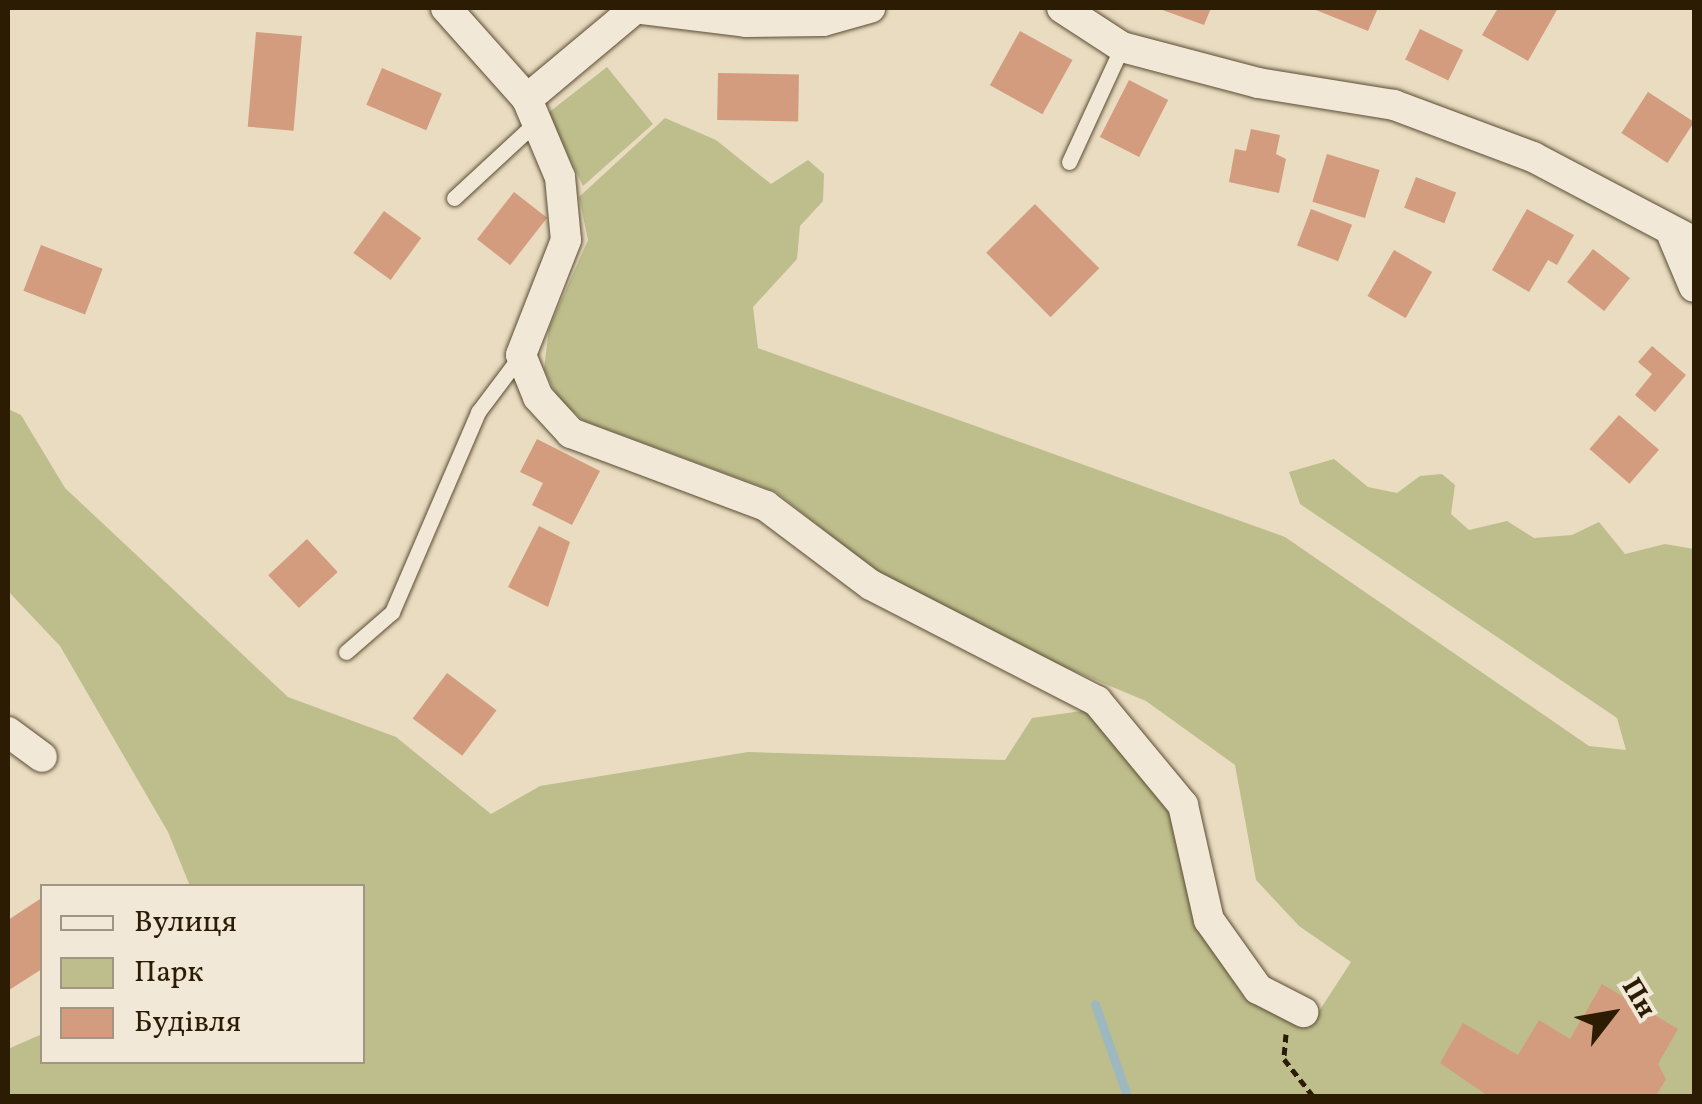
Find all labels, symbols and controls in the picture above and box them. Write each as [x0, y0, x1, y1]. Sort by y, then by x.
legend [40, 884, 365, 1064]
text: Вулиця [134, 902, 237, 944]
text: Парк [134, 952, 203, 994]
north arrow [1562, 964, 1662, 1064]
text: Пн [1611, 971, 1665, 1025]
text: Будівля [134, 1002, 241, 1044]

